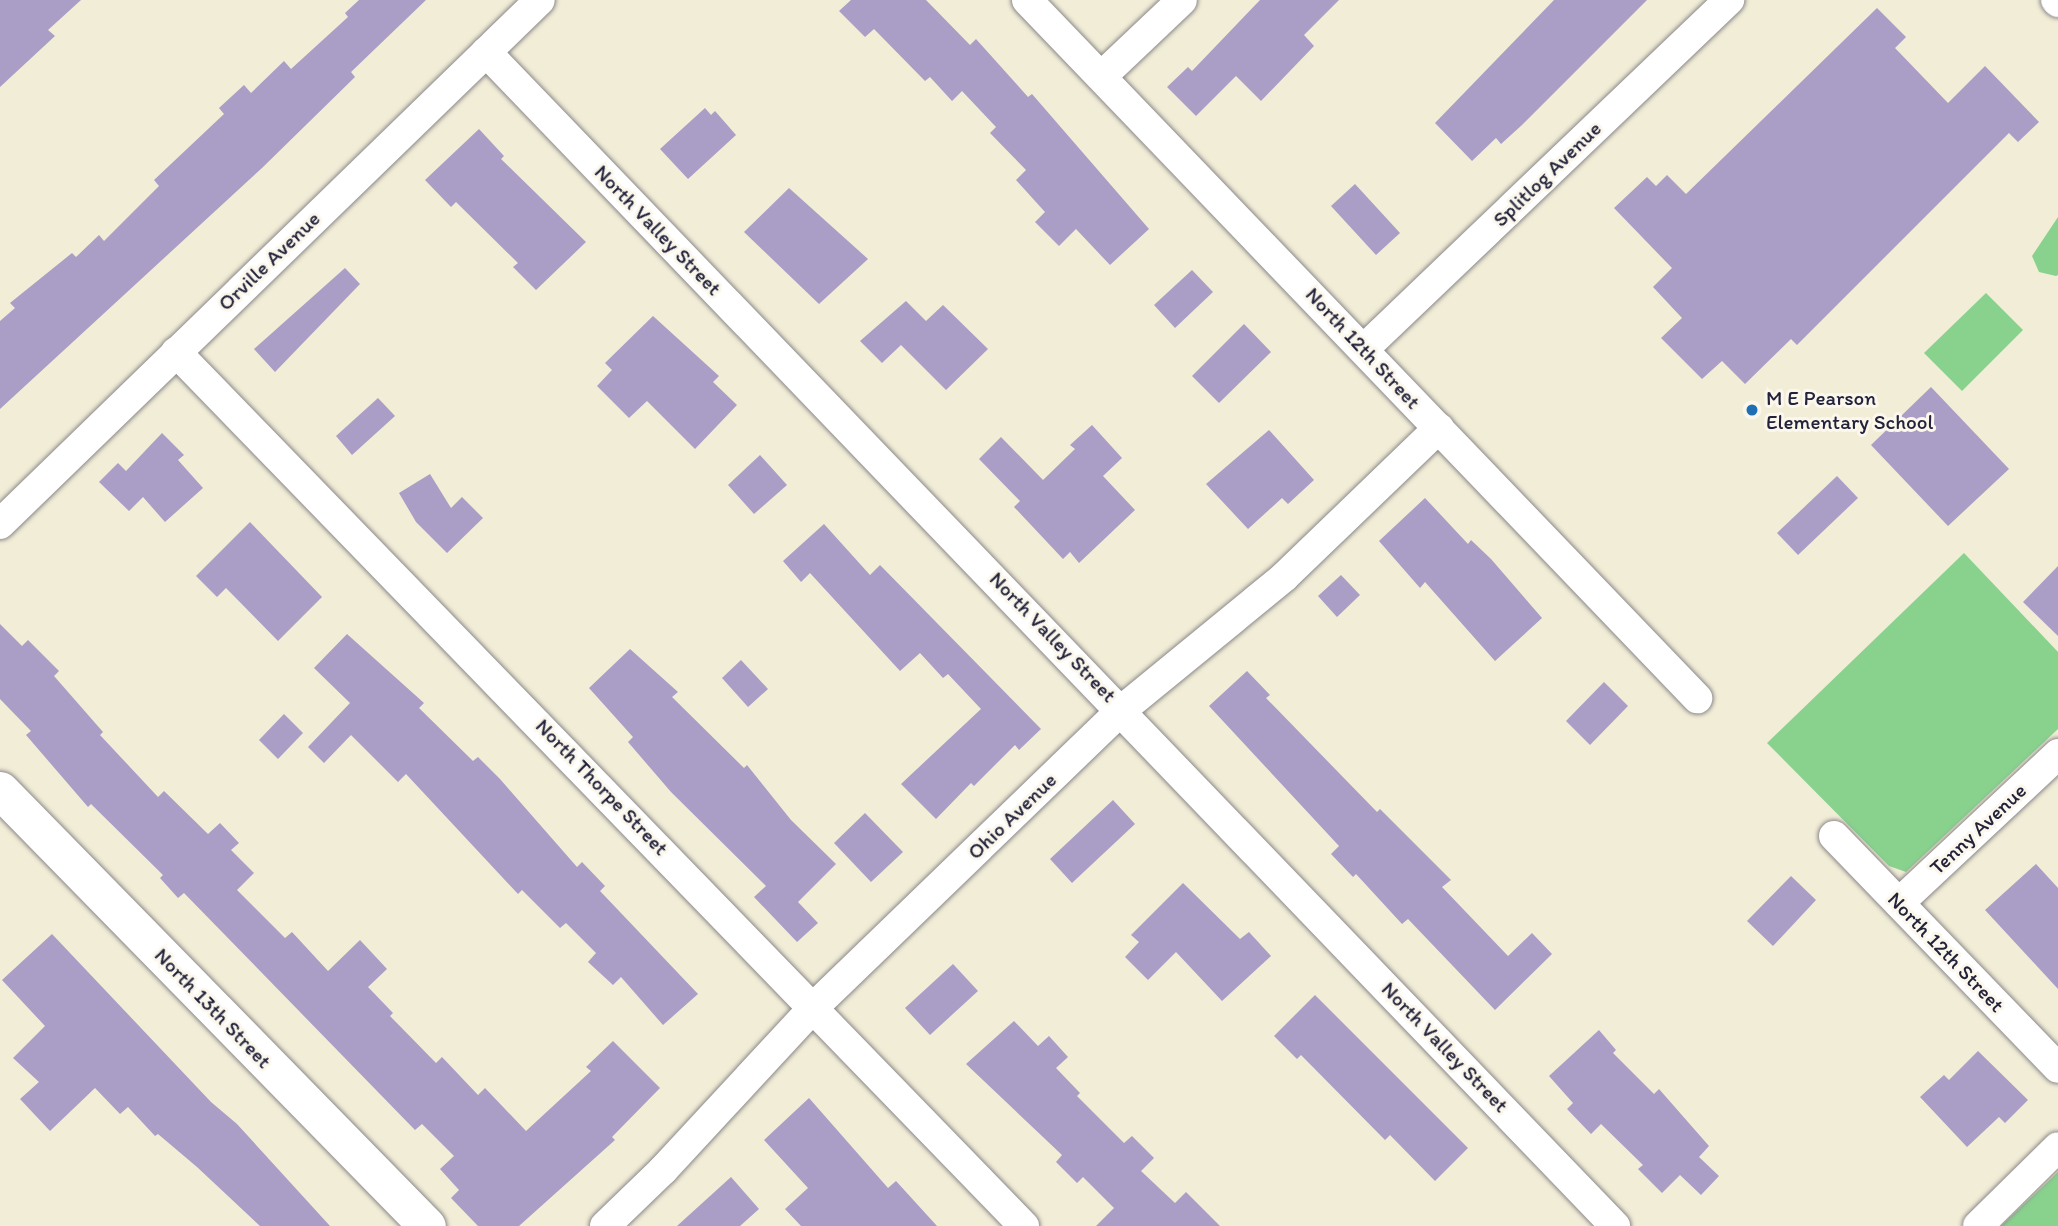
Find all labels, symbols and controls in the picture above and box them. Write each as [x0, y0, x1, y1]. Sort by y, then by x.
street label: Splitlog Avenue [1488, 116, 1606, 232]
street label: North Valley Street [589, 160, 727, 300]
street label: Orville Avenue [213, 206, 325, 316]
street label: North 12th Street [1300, 282, 1426, 414]
place label: M E Pearson Elementary School [1766, 385, 1933, 435]
marker: M E Pearson Elementary School [1744, 402, 1760, 418]
street label: North Valley Street [984, 567, 1122, 707]
street label: North Thorpe Street [530, 713, 674, 861]
street label: Ohio Avenue [963, 768, 1061, 864]
street label: Tenny Avenue [1924, 778, 2032, 880]
street label: North 12th Street [1883, 887, 2009, 1017]
street label: North 13th Street [149, 943, 277, 1073]
street label: North Valley Street [1376, 977, 1514, 1117]

